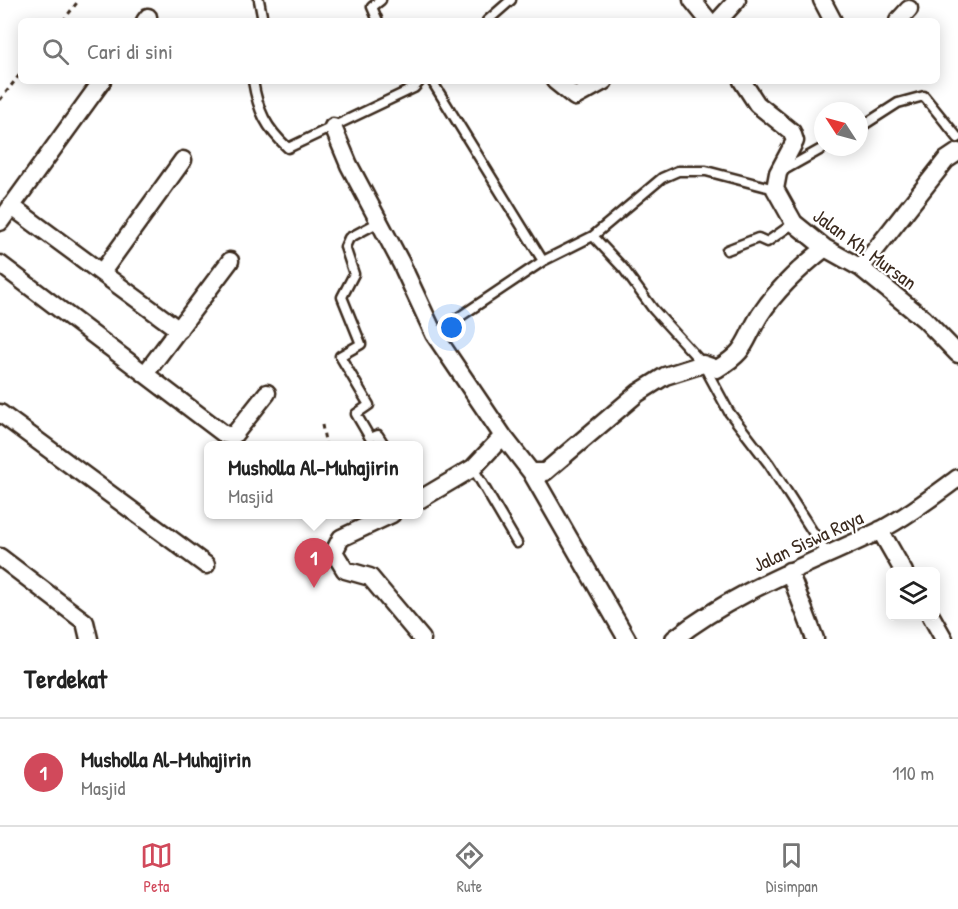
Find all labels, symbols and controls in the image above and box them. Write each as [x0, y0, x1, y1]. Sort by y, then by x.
search box [18, 18, 940, 84]
icon: search [39, 35, 72, 68]
text: Cari di sini [87, 36, 173, 66]
north arrow [814, 102, 868, 156]
street label: Jalan Kh. Mursan [808, 202, 923, 295]
your location [437, 313, 466, 342]
popup [204, 441, 423, 519]
text: Musholla Al-Muhajirin [228, 452, 399, 482]
text: Masjid [228, 482, 273, 509]
street label: Jalan Siswa Raya [748, 503, 867, 578]
pin: 1 [294, 538, 334, 588]
map controls [886, 567, 940, 621]
button: layers [886, 567, 940, 621]
text: Terdekat [24, 661, 107, 696]
text: Musholla Al-Muhajirin [81, 744, 251, 774]
text: 1 [40, 759, 47, 786]
text: 110 m [892, 759, 934, 786]
text: Masjid [81, 774, 125, 801]
tab: Peta [140, 839, 173, 897]
tab: Rute [453, 839, 486, 897]
tab: Disimpan [766, 839, 818, 897]

